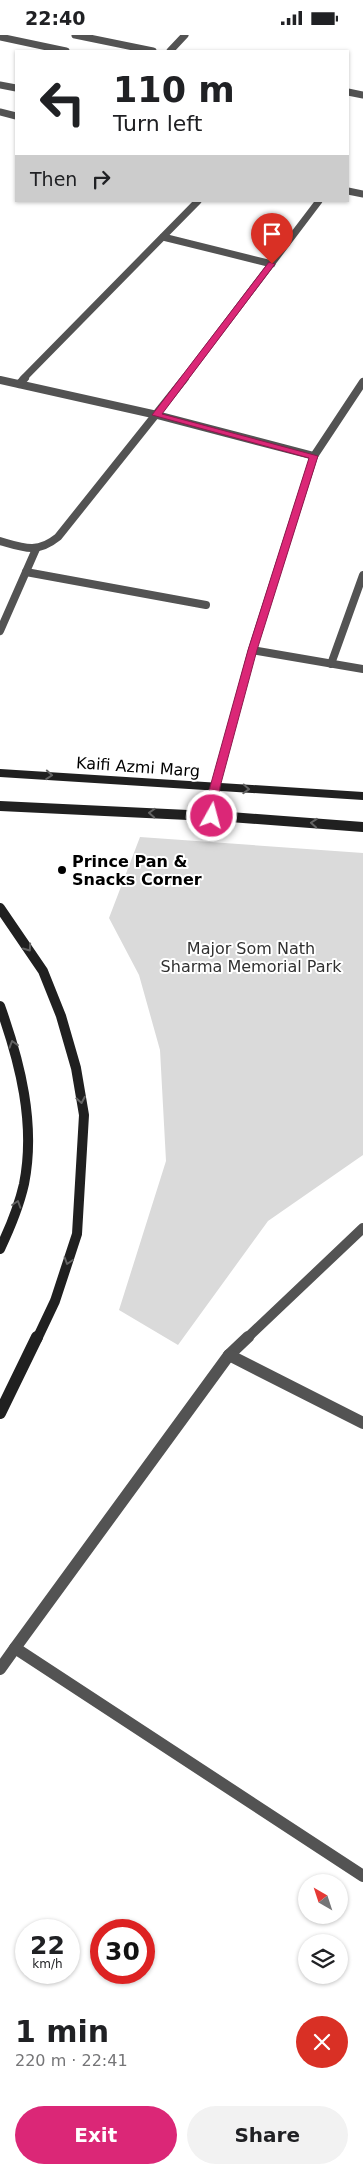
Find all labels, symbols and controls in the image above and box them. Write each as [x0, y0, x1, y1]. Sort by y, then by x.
text: 22:40 [25, 7, 85, 29]
icon: left [30, 70, 95, 135]
text: 110 m [113, 70, 235, 110]
text: Turn left [113, 111, 202, 136]
icon: right [87, 165, 115, 193]
text: Then [30, 168, 77, 190]
pin [251, 213, 293, 264]
icon: arrive [258, 220, 286, 248]
street label: Kaifi Azmi Marg [75, 753, 201, 781]
one-way arrow [45, 770, 53, 781]
one-way arrow [242, 783, 250, 794]
position arrow [185, 789, 237, 841]
one-way arrow [148, 808, 156, 819]
one-way arrow [310, 818, 318, 829]
place label: Prince Pan & Snacks Corner [72, 852, 202, 889]
marker: Prince Pan & Snacks Corner [56, 864, 68, 876]
park label: Major Som Nath Sharma Memorial Park [161, 939, 342, 976]
one-way arrow [22, 942, 31, 952]
one-way arrow [9, 1040, 19, 1049]
one-way arrow [76, 1096, 86, 1104]
one-way arrow [11, 1200, 21, 1208]
one-way arrow [64, 1256, 74, 1264]
north arrow [298, 1874, 348, 1924]
map controls [298, 1874, 348, 1984]
speed limit sign: 30 [90, 1919, 155, 1984]
text: 22 [30, 1931, 65, 1960]
button: layers [298, 1934, 348, 1984]
text: km/h [32, 1957, 63, 1971]
text: 1 min [15, 2014, 109, 2049]
button: close [296, 2016, 348, 2068]
text: 220 m · 22:41 [15, 2051, 128, 2070]
button: Exit [15, 2106, 177, 2164]
button: Share [187, 2106, 348, 2164]

